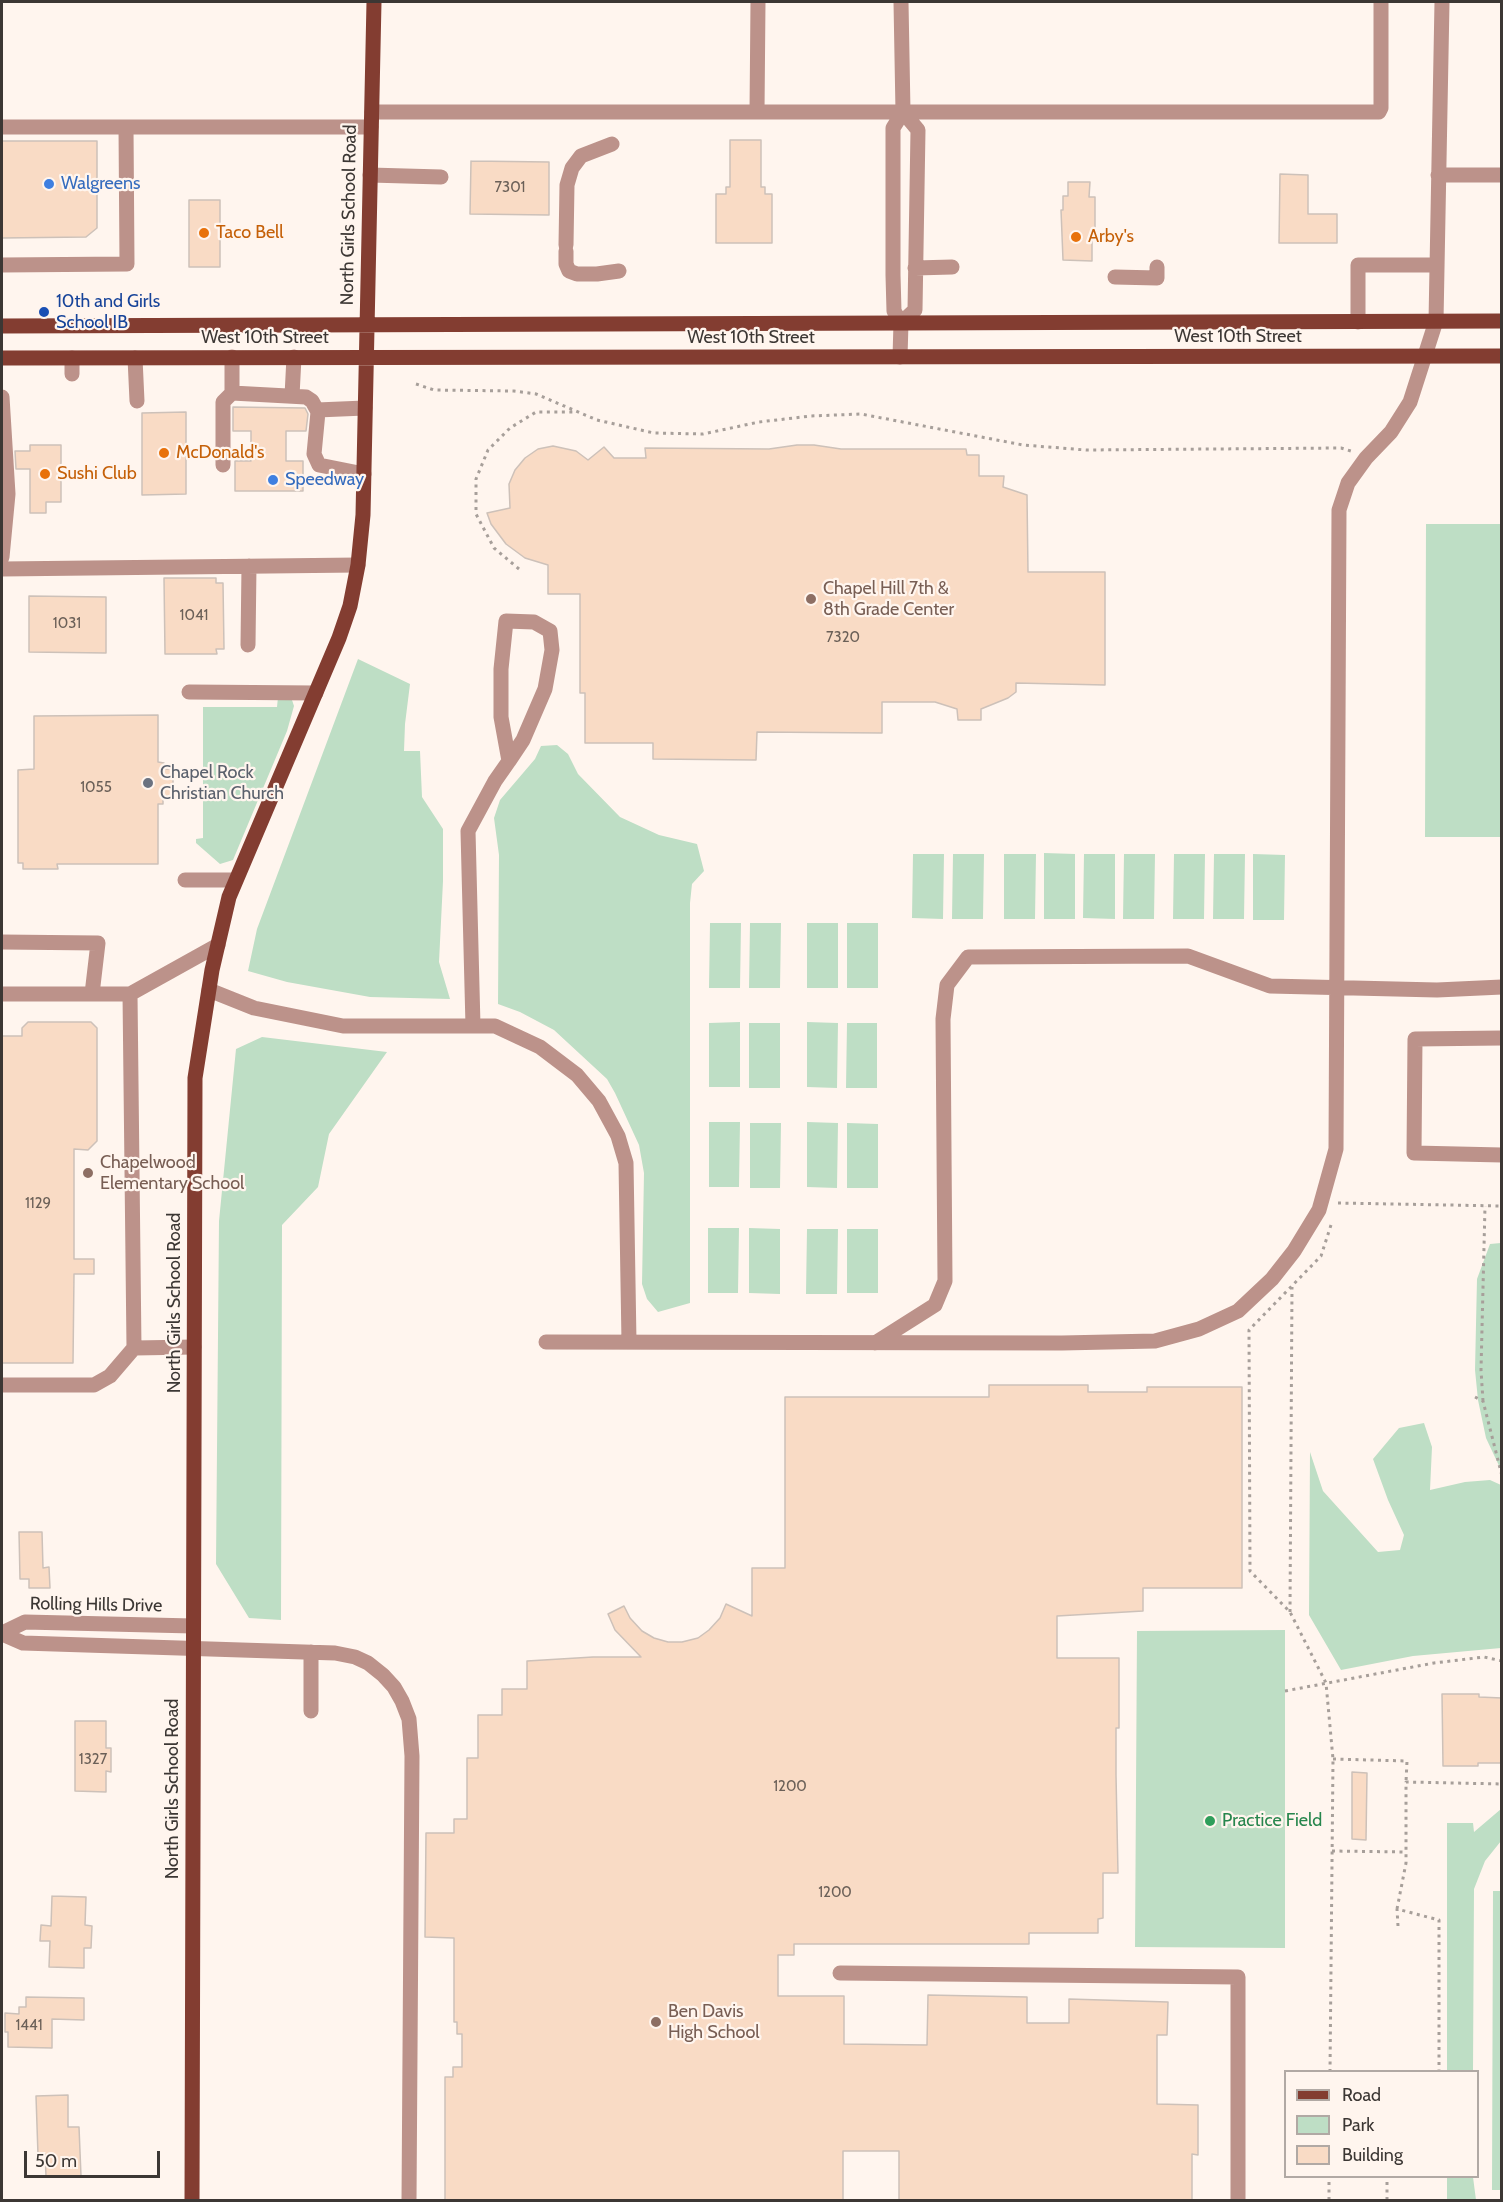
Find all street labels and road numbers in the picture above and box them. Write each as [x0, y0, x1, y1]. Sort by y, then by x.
street label: North Girls School Road [337, 124, 361, 306]
street label: West 10th Street [1174, 326, 1302, 348]
street label: West 10th Street [201, 327, 329, 349]
street label: West 10th Street [687, 327, 815, 349]
street label: North Girls School Road [164, 1213, 186, 1393]
street label: Rolling Hills Drive [30, 1593, 162, 1617]
street label: North Girls School Road [162, 1699, 184, 1879]

